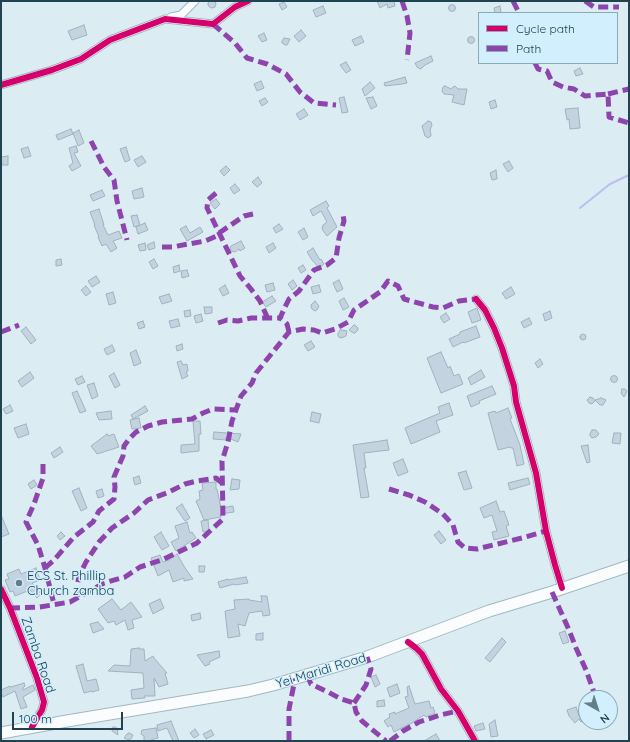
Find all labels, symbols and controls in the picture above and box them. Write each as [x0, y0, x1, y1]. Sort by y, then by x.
legend [478, 12, 618, 64]
text: Cycle path [516, 21, 575, 36]
text: Path [516, 41, 541, 56]
place label: ECS St. Phillip Church zamba [27, 568, 114, 599]
marker: ECS St. Phillip Church zamba [14, 578, 24, 588]
street label: Zamba Road [18, 615, 58, 695]
street label: Yei Maridi Road [274, 650, 368, 692]
north arrow [578, 690, 618, 730]
scale bar [14, 704, 125, 730]
text: 100 m [19, 711, 52, 726]
text: N [597, 711, 612, 727]

